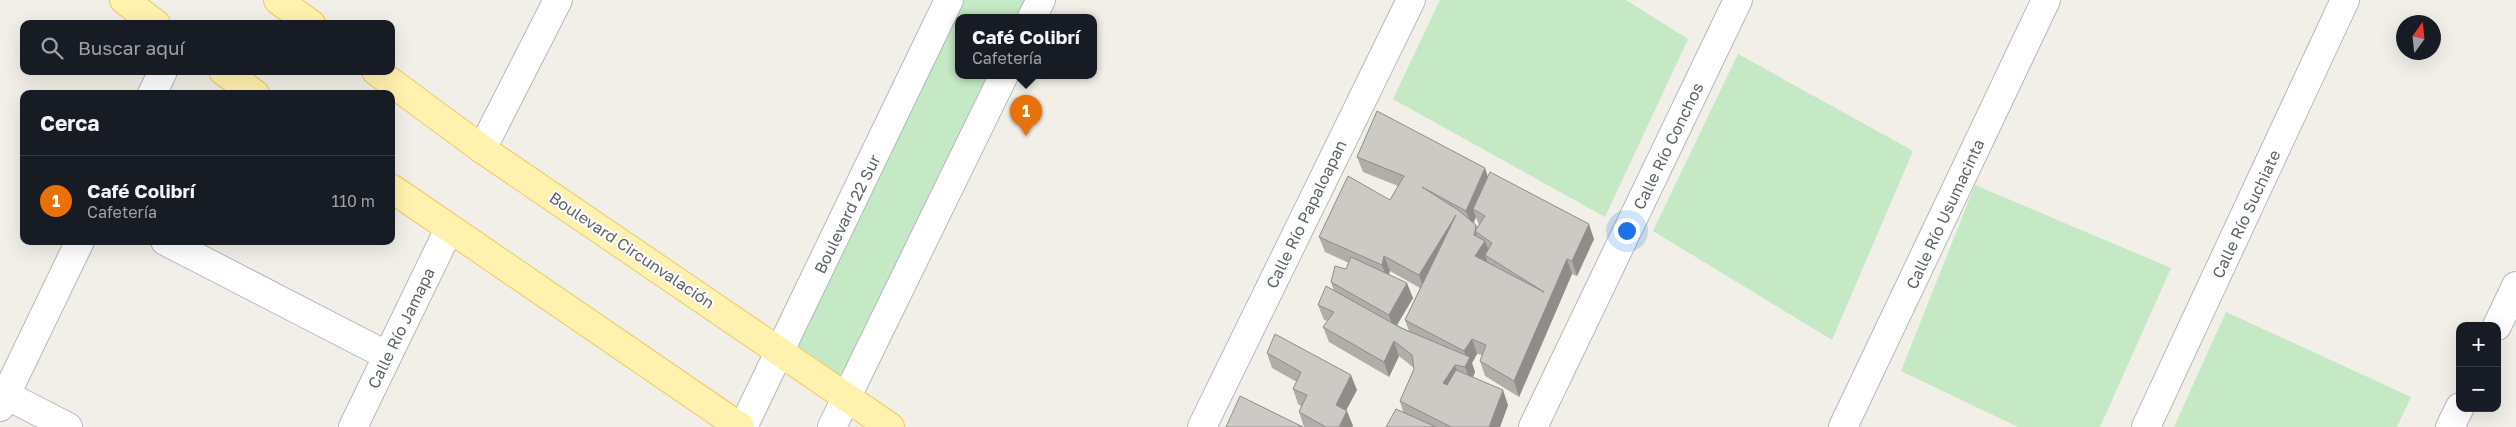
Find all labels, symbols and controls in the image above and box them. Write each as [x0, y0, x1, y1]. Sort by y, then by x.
popup [955, 14, 1097, 79]
north arrow [2396, 15, 2441, 60]
search box [20, 20, 395, 75]
text: Café Colibrí [972, 25, 1080, 48]
icon: search [38, 34, 66, 62]
text: Buscar aquí [78, 36, 185, 59]
text: Cafetería [972, 48, 1042, 68]
street label: Calle Río Conchos [1629, 79, 1707, 213]
pin: 1 [1010, 95, 1042, 136]
text: Cerca [40, 110, 99, 136]
street label: Calle Río Usumacinta [1901, 136, 1989, 292]
street label: Calle Río Papaloapan [1261, 137, 1351, 291]
street label: Calle Río Suchiate [2207, 147, 2285, 281]
street label: Boulevard 22 Sur [809, 151, 885, 277]
text: Café Colibrí [87, 179, 195, 202]
street label: Boulevard Circunvalación [546, 187, 718, 313]
text: 1 [52, 191, 60, 211]
text: 110 m [331, 191, 375, 211]
text: Cafetería [87, 202, 157, 222]
your location [1614, 218, 1640, 244]
street label: Calle Río Jamapa [363, 264, 439, 392]
map controls [2456, 322, 2501, 412]
button: + [2456, 322, 2501, 367]
button: − [2456, 367, 2501, 412]

